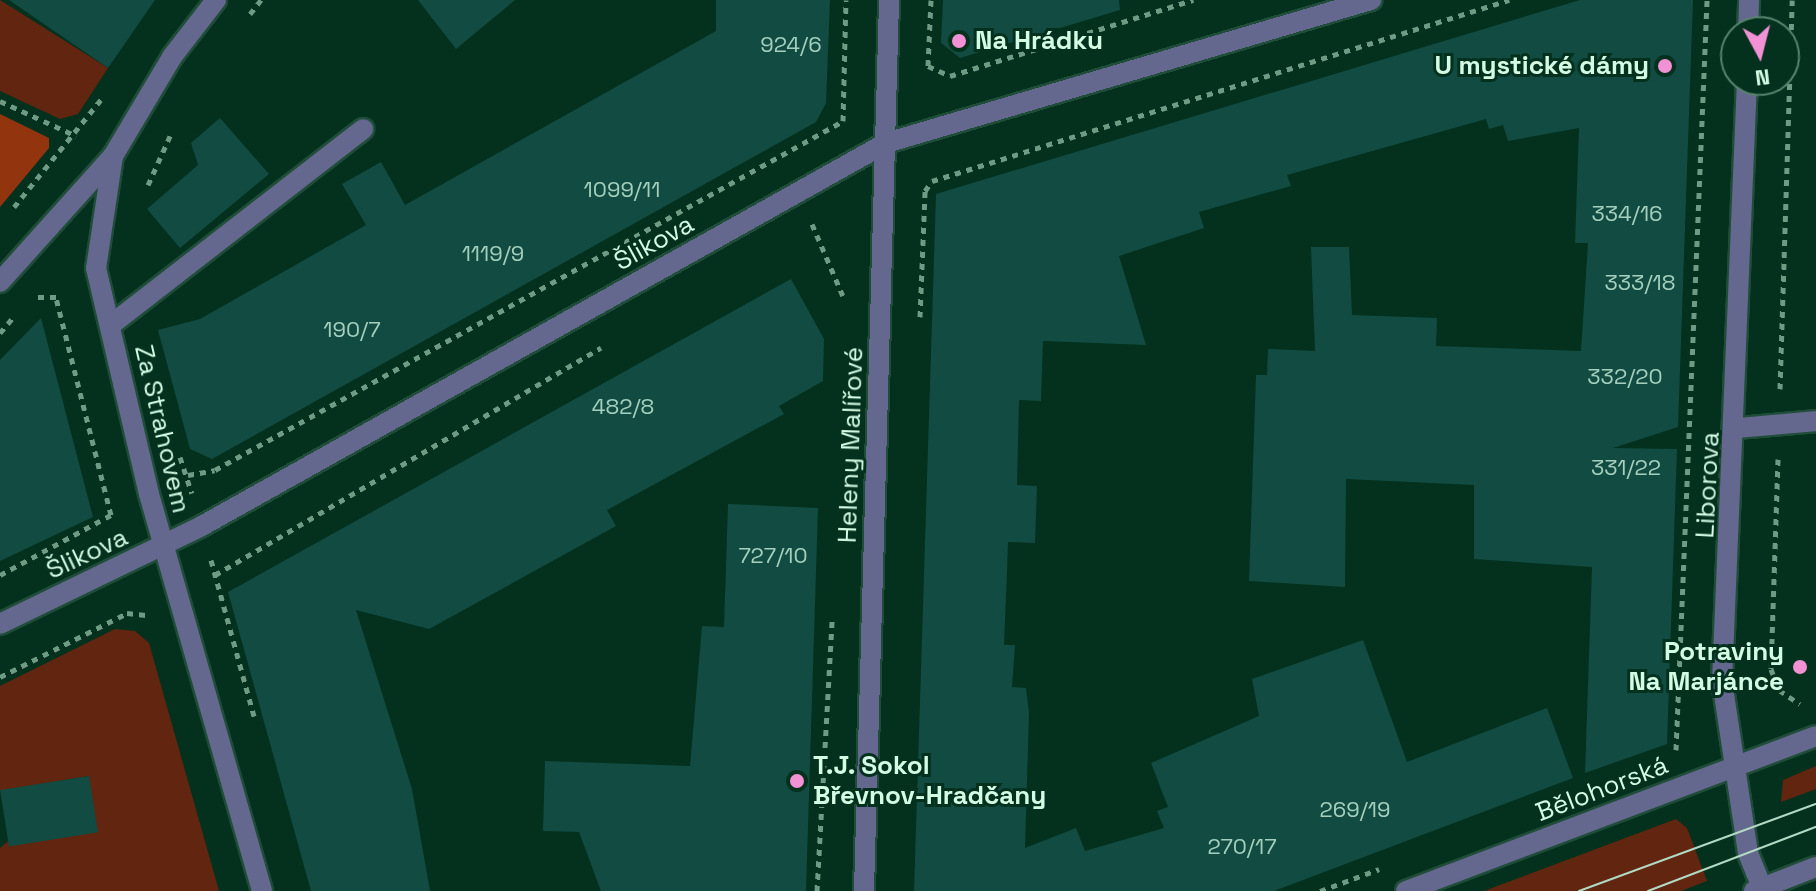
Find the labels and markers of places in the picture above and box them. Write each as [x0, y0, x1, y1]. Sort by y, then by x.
place label: Na Hrádku [975, 25, 1103, 57]
marker: Na Hrádku [950, 32, 968, 50]
place label: U mystické dámy [1434, 50, 1649, 82]
marker: U mystické dámy [1656, 57, 1674, 75]
place label: Potraviny Na Marjánce [1628, 636, 1784, 698]
marker: Potraviny Na Marjánce [1791, 658, 1809, 676]
place label: T.J. Sokol Břevnov-Hradčany [813, 750, 1046, 812]
marker: T.J. Sokol Břevnov-Hradčany [788, 772, 806, 790]

